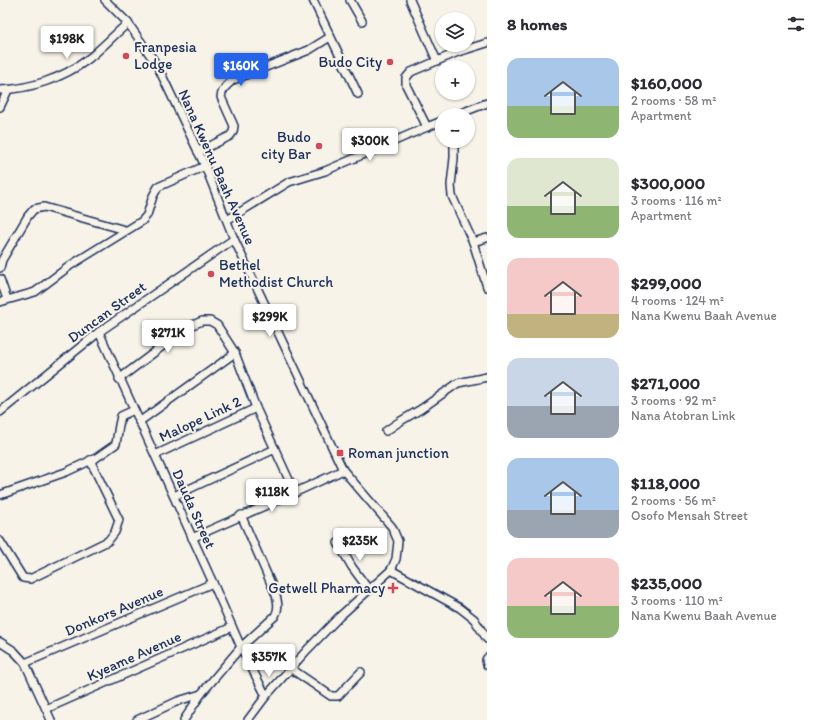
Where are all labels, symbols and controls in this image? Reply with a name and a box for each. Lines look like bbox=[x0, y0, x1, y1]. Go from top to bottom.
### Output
map controls bbox=[435, 12, 475, 148]
button: layers bbox=[435, 12, 475, 52]
icon: filters bbox=[785, 13, 807, 35]
text: 8 homes bbox=[507, 14, 567, 34]
pin: $198K bbox=[39, 26, 95, 60]
text: $198K bbox=[50, 31, 84, 46]
place label: Franpesia Lodge bbox=[134, 38, 197, 73]
marker: Franpesia Lodge bbox=[121, 51, 131, 61]
pin: $160K bbox=[213, 53, 269, 87]
place label: Budo City bbox=[319, 53, 382, 71]
marker: Budo City bbox=[385, 57, 395, 67]
text: $160K bbox=[223, 58, 259, 73]
button: + bbox=[435, 60, 475, 100]
text: $160,000 bbox=[631, 73, 702, 93]
icon: home bbox=[539, 74, 587, 122]
street label: Nana Kwenu Baah Avenue bbox=[175, 86, 259, 248]
text: 2 rooms · 58 m² bbox=[631, 93, 716, 108]
button: − bbox=[435, 108, 475, 148]
text: Apartment bbox=[631, 108, 692, 123]
place label: Budo city Bar bbox=[261, 128, 311, 163]
pin: $300K bbox=[342, 128, 398, 162]
text: $300K bbox=[351, 133, 389, 148]
marker: Budo city Bar bbox=[314, 141, 324, 151]
text: $300,000 bbox=[631, 173, 705, 193]
icon: home bbox=[539, 174, 587, 222]
text: 3 rooms · 116 m² bbox=[631, 193, 722, 208]
text: Apartment bbox=[631, 208, 692, 223]
place label: Bethel Methodist Church bbox=[219, 256, 333, 291]
marker: Bethel Methodist Church bbox=[206, 269, 216, 279]
text: $299,000 bbox=[631, 273, 702, 293]
icon: home bbox=[539, 274, 587, 322]
street label: Duncan Street bbox=[64, 277, 150, 346]
text: 4 rooms · 124 m² bbox=[631, 293, 724, 308]
pin: $299K bbox=[242, 304, 298, 338]
text: Nana Kwenu Baah Avenue bbox=[631, 308, 777, 323]
text: $299K bbox=[252, 309, 288, 324]
pin: $271K bbox=[140, 320, 196, 354]
text: $271K bbox=[151, 325, 185, 340]
text: $271,000 bbox=[631, 373, 700, 393]
icon: home bbox=[539, 374, 587, 422]
street label: Malope Link 2 bbox=[156, 392, 244, 446]
text: 3 rooms · 92 m² bbox=[631, 393, 716, 408]
text: Nana Atobran Link bbox=[631, 408, 736, 423]
place label: Roman junction bbox=[348, 444, 449, 462]
marker: Roman junction bbox=[335, 448, 345, 458]
street label: Dauda Street bbox=[168, 466, 220, 552]
text: $118,000 bbox=[631, 473, 700, 493]
icon: home bbox=[539, 474, 587, 522]
pin: $118K bbox=[244, 479, 300, 513]
text: $118K bbox=[255, 484, 289, 499]
text: 2 rooms · 56 m² bbox=[631, 493, 716, 508]
text: Osofo Mensah Street bbox=[631, 508, 748, 523]
pin: $235K bbox=[332, 528, 388, 562]
text: $235K bbox=[342, 533, 378, 548]
text: $235,000 bbox=[631, 573, 702, 593]
icon: home bbox=[539, 574, 587, 622]
place label: Getwell Pharmacy bbox=[268, 579, 385, 597]
street label: Donkors Avenue bbox=[62, 582, 166, 640]
marker: Getwell Pharmacy bbox=[388, 583, 398, 593]
text: 3 rooms · 110 m² bbox=[631, 593, 723, 608]
text: Nana Kwenu Baah Avenue bbox=[631, 608, 777, 623]
street label: Kyeame Avenue bbox=[84, 627, 184, 685]
pin: $357K bbox=[241, 644, 297, 678]
text: $357K bbox=[251, 649, 287, 664]

